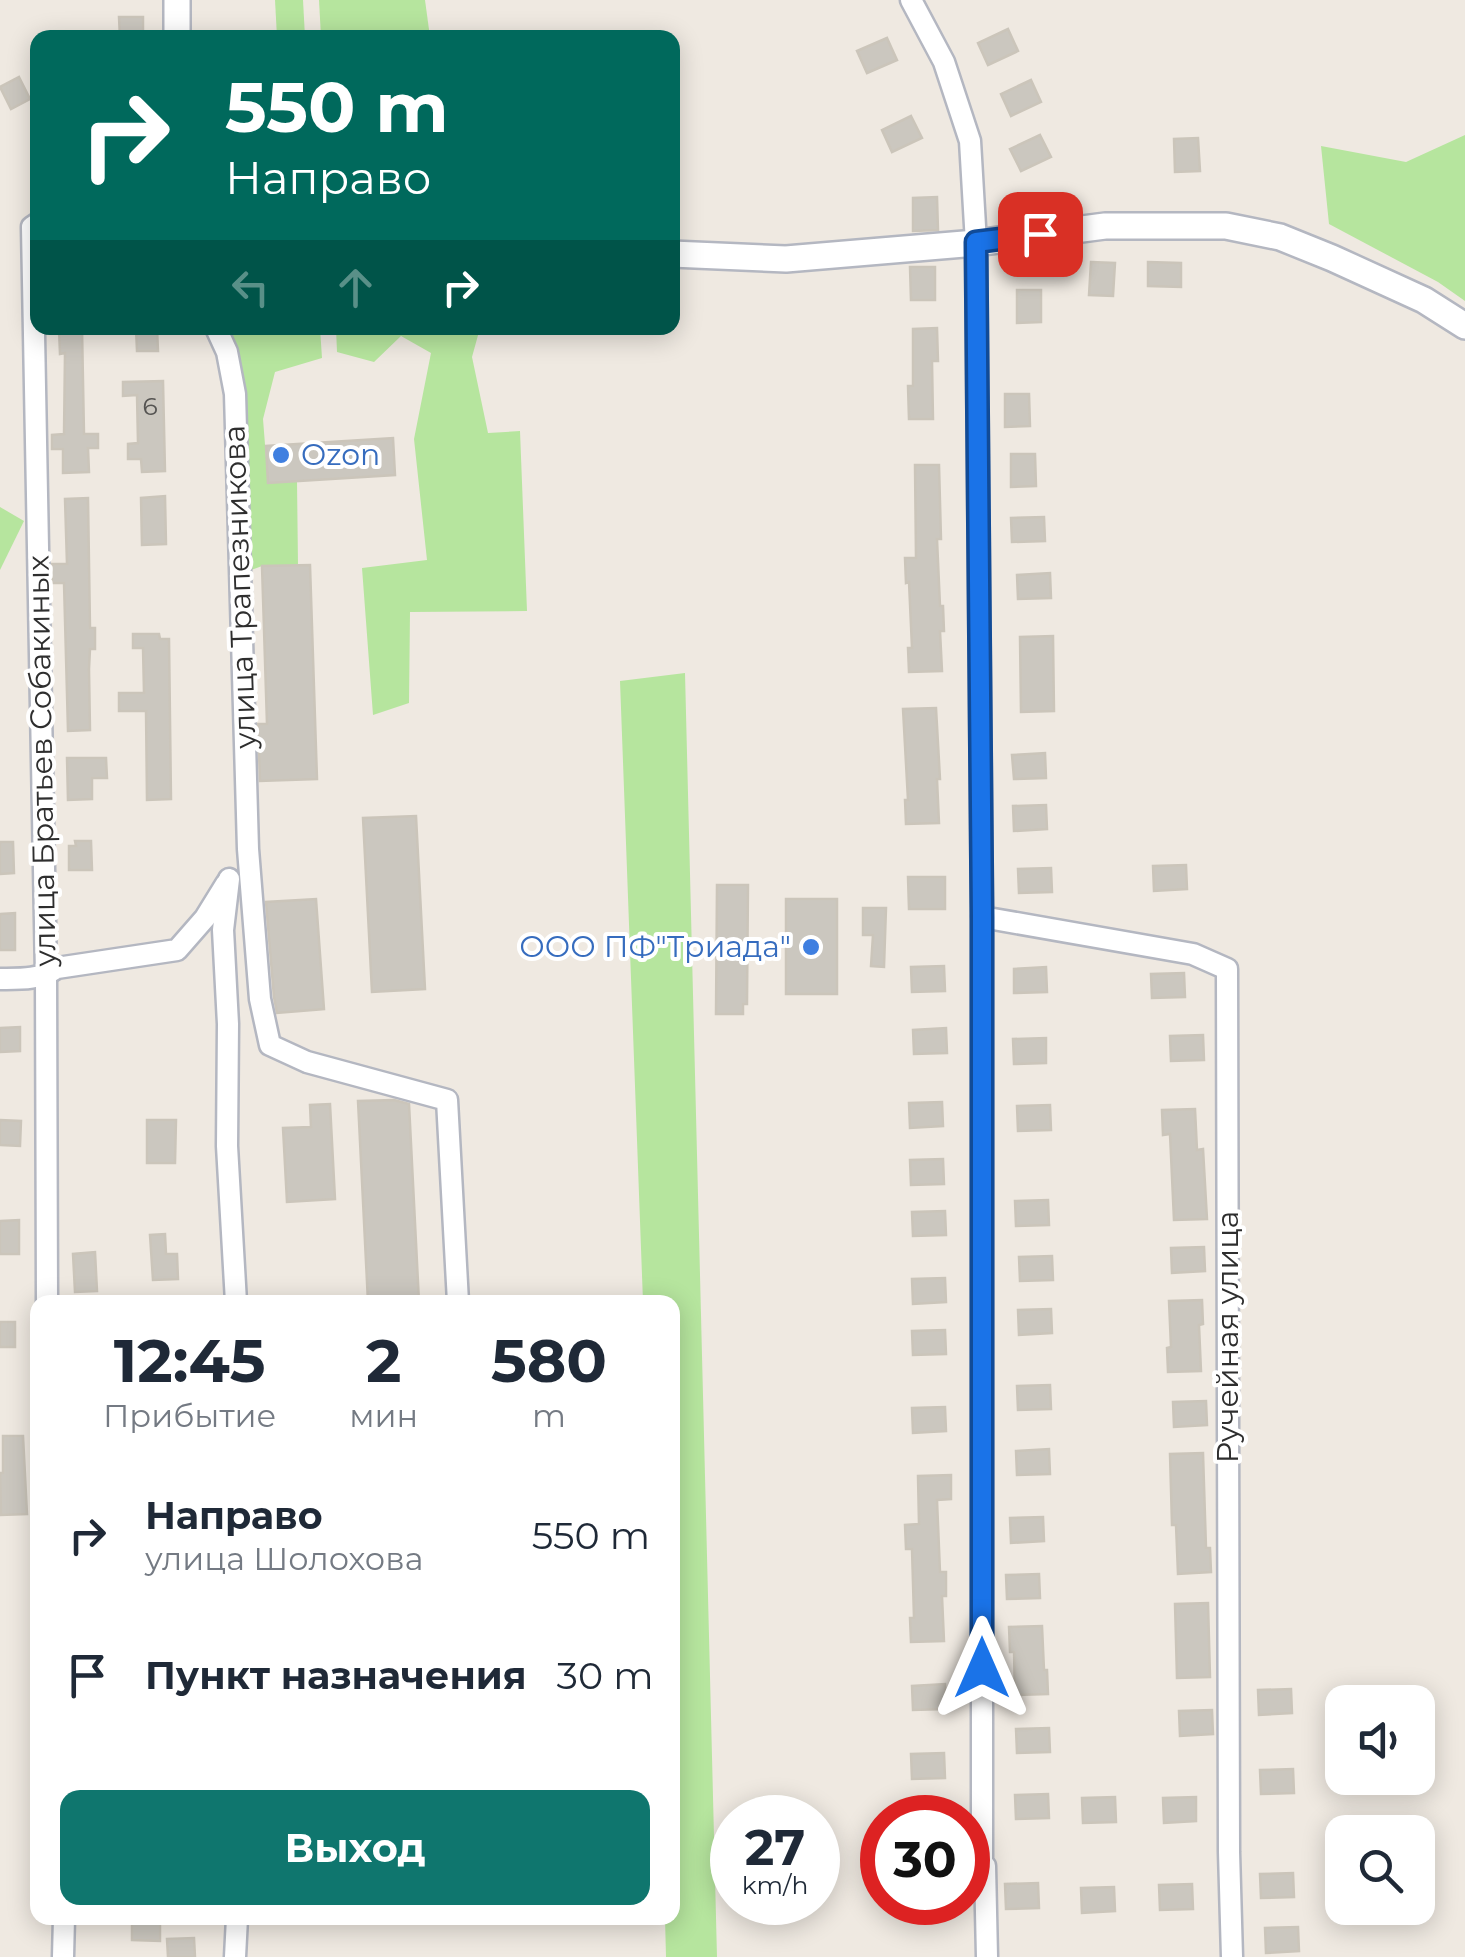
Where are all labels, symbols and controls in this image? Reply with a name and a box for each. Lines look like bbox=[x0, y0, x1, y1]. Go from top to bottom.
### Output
text: 550 m bbox=[225, 64, 449, 150]
icon: right bbox=[60, 70, 190, 200]
text: Направо bbox=[225, 150, 431, 205]
pin bbox=[998, 192, 1083, 277]
icon: arrive bbox=[1013, 207, 1068, 262]
icon: left bbox=[223, 260, 278, 315]
icon: ahead bbox=[328, 260, 383, 315]
icon: right bbox=[433, 260, 488, 315]
house number: 6 bbox=[142, 391, 158, 421]
street label: улица Трапезникова bbox=[215, 424, 264, 751]
place label: Ozon bbox=[301, 436, 380, 473]
marker: Ozon bbox=[270, 444, 292, 466]
street label: улица Братьев Собакиных bbox=[19, 555, 64, 968]
place label: ООО ПФ"Триада" bbox=[519, 928, 791, 965]
marker: ООО ПФ"Триада" bbox=[800, 936, 822, 958]
street label: Ручейная улица bbox=[1209, 1211, 1246, 1463]
text: 12:45 bbox=[114, 1324, 265, 1397]
text: 2 bbox=[366, 1324, 401, 1397]
text: 580 bbox=[491, 1324, 607, 1397]
text: Прибытие bbox=[103, 1396, 276, 1435]
text: мин bbox=[349, 1396, 418, 1435]
text: m bbox=[532, 1396, 566, 1435]
text: Направо bbox=[145, 1492, 323, 1539]
icon: right bbox=[60, 1508, 115, 1563]
text: 550 m bbox=[532, 1512, 650, 1559]
text: улица Шолохова bbox=[145, 1539, 423, 1578]
position arrow bbox=[930, 1616, 1034, 1720]
icon: arrive bbox=[60, 1648, 115, 1703]
text: Пункт назначения bbox=[145, 1652, 527, 1699]
text: 30 m bbox=[557, 1652, 653, 1699]
map controls bbox=[1325, 1685, 1435, 1925]
button: sound bbox=[1325, 1685, 1435, 1795]
button: Выход bbox=[60, 1790, 650, 1905]
speed limit sign: 30 bbox=[860, 1795, 990, 1925]
button: search bbox=[1325, 1815, 1435, 1925]
text: 27 bbox=[745, 1817, 805, 1878]
text: km/h bbox=[742, 1870, 808, 1900]

